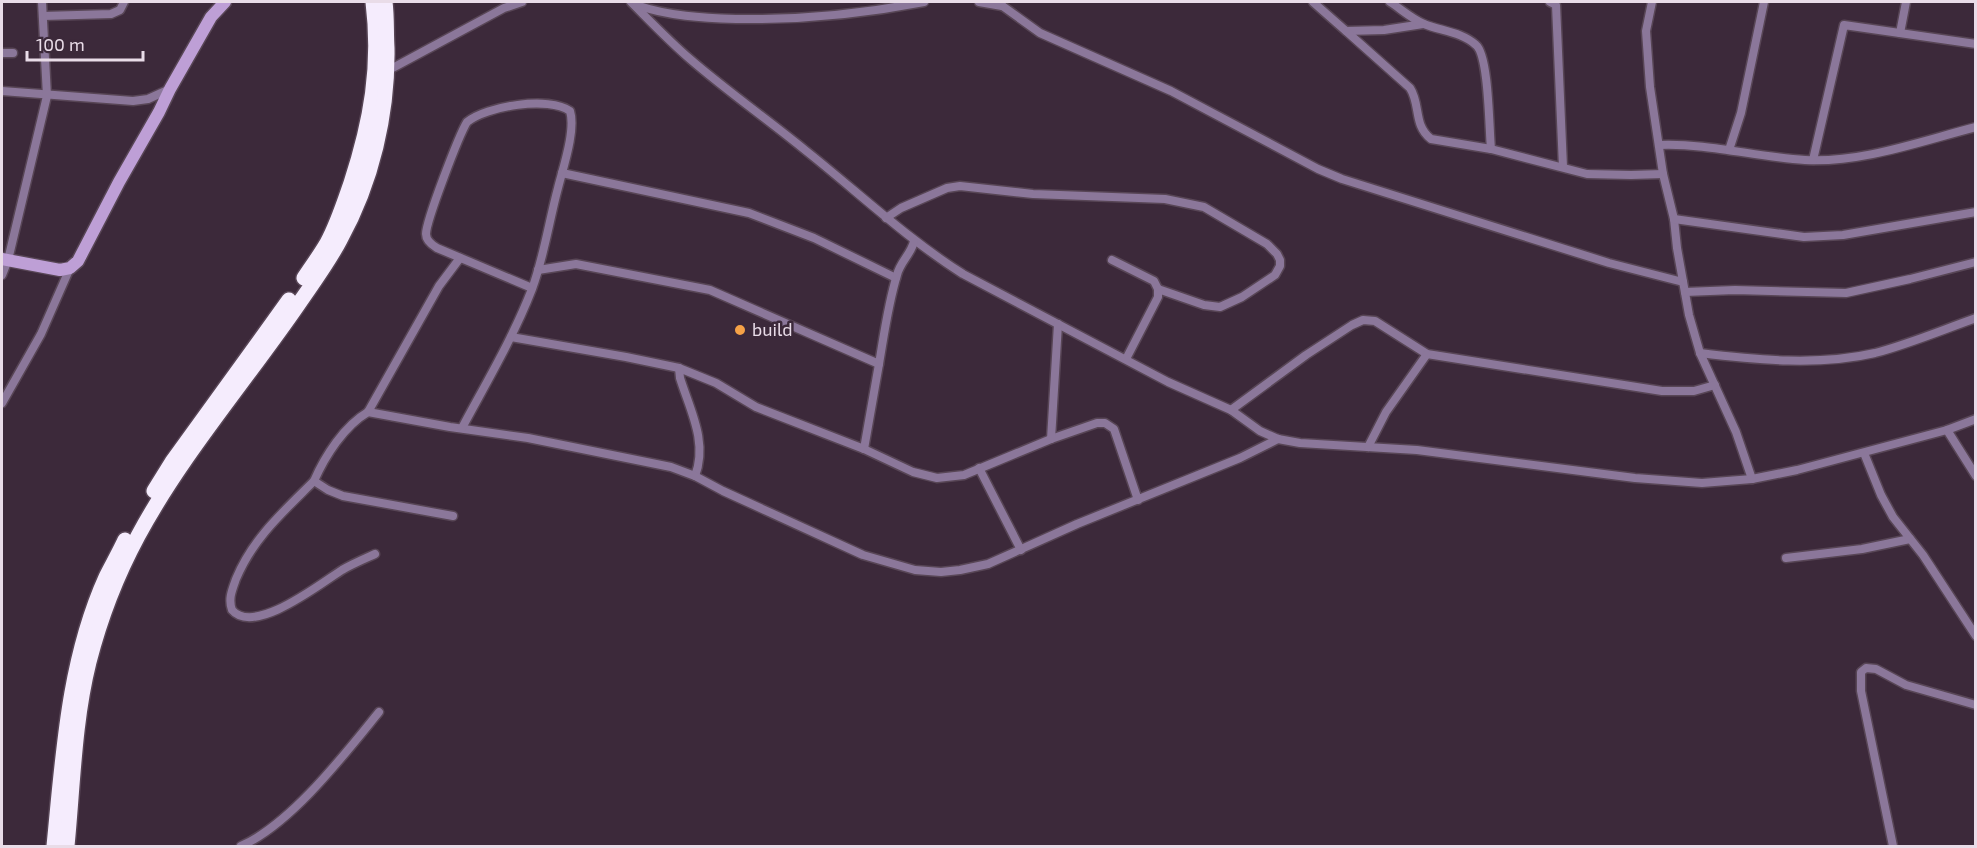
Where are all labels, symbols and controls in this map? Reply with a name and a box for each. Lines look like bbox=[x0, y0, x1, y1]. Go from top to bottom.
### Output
scale bar bbox=[27, 24, 142, 62]
text: 100 m bbox=[36, 33, 85, 55]
place label: build bbox=[752, 318, 793, 340]
marker: build bbox=[733, 323, 747, 337]

